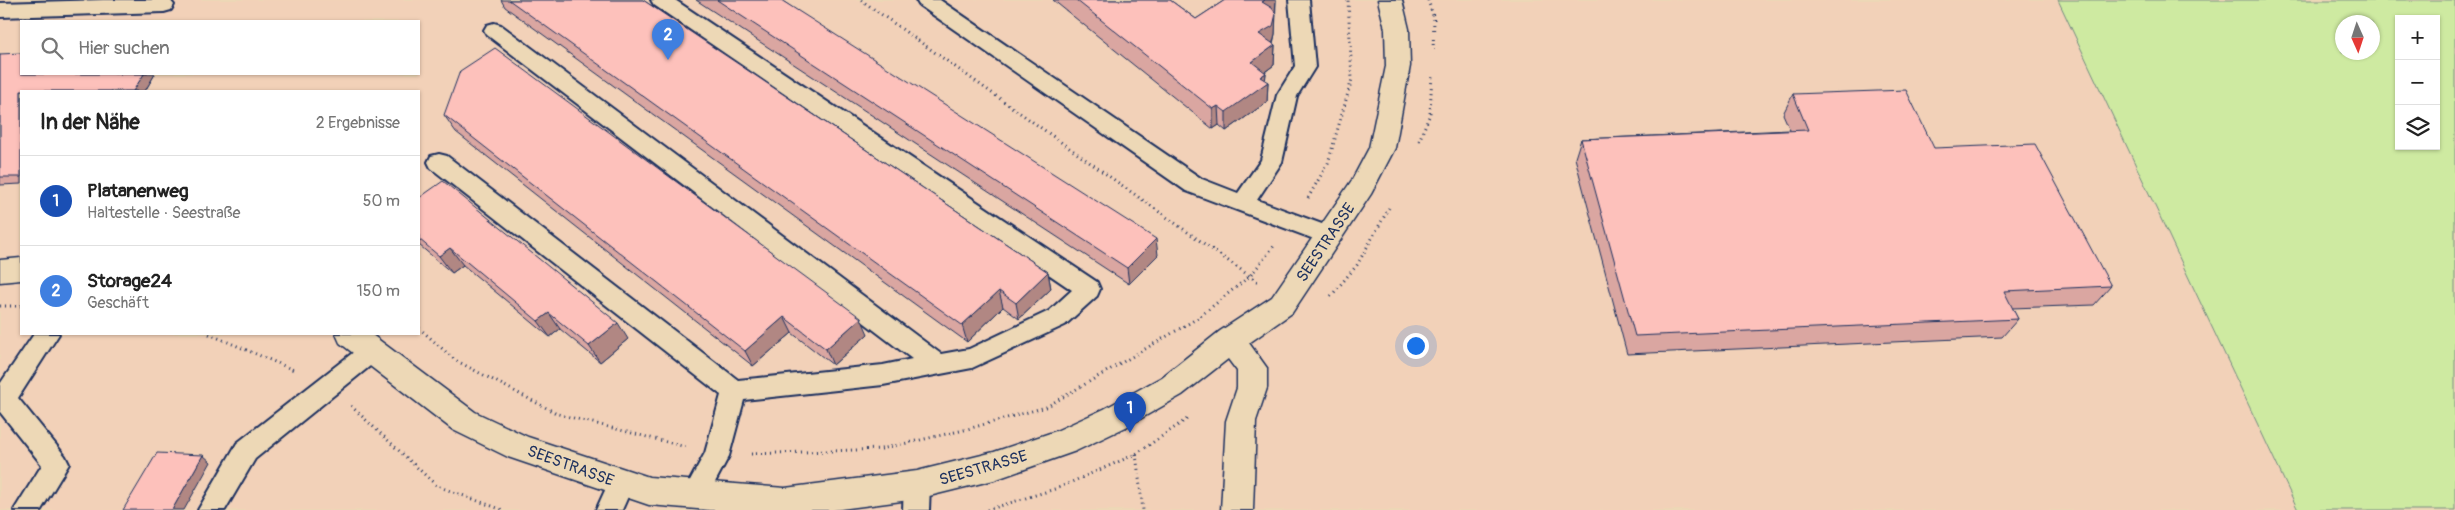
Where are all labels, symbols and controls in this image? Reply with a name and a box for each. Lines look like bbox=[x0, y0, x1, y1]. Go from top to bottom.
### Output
north arrow bbox=[2335, 15, 2380, 60]
map controls bbox=[2395, 15, 2440, 150]
button: + bbox=[2395, 15, 2440, 60]
pin: 2 bbox=[652, 19, 684, 60]
search box bbox=[20, 20, 420, 75]
icon: search bbox=[38, 34, 66, 62]
text: Hier suchen bbox=[78, 36, 170, 60]
button: − bbox=[2395, 60, 2440, 105]
button: layers bbox=[2395, 105, 2440, 150]
text: In der Nähe bbox=[40, 109, 140, 136]
text: 2 Ergebnisse bbox=[316, 113, 400, 133]
text: Platanenweg bbox=[87, 179, 188, 203]
text: 1 bbox=[53, 191, 59, 211]
text: 50 m bbox=[363, 191, 400, 211]
street label: SEESTRASSE bbox=[1292, 199, 1360, 286]
text: Haltestelle · Seestraße bbox=[87, 203, 240, 223]
text: Storage24 bbox=[87, 269, 172, 293]
text: 2 bbox=[52, 281, 60, 301]
text: 150 m bbox=[356, 281, 400, 301]
text: Geschäft bbox=[87, 293, 149, 313]
your location bbox=[1403, 333, 1429, 359]
pin: 1 bbox=[1114, 392, 1146, 433]
street label: SEESTRASSE bbox=[525, 441, 617, 491]
street label: SEESTRASSE bbox=[937, 446, 1030, 490]

